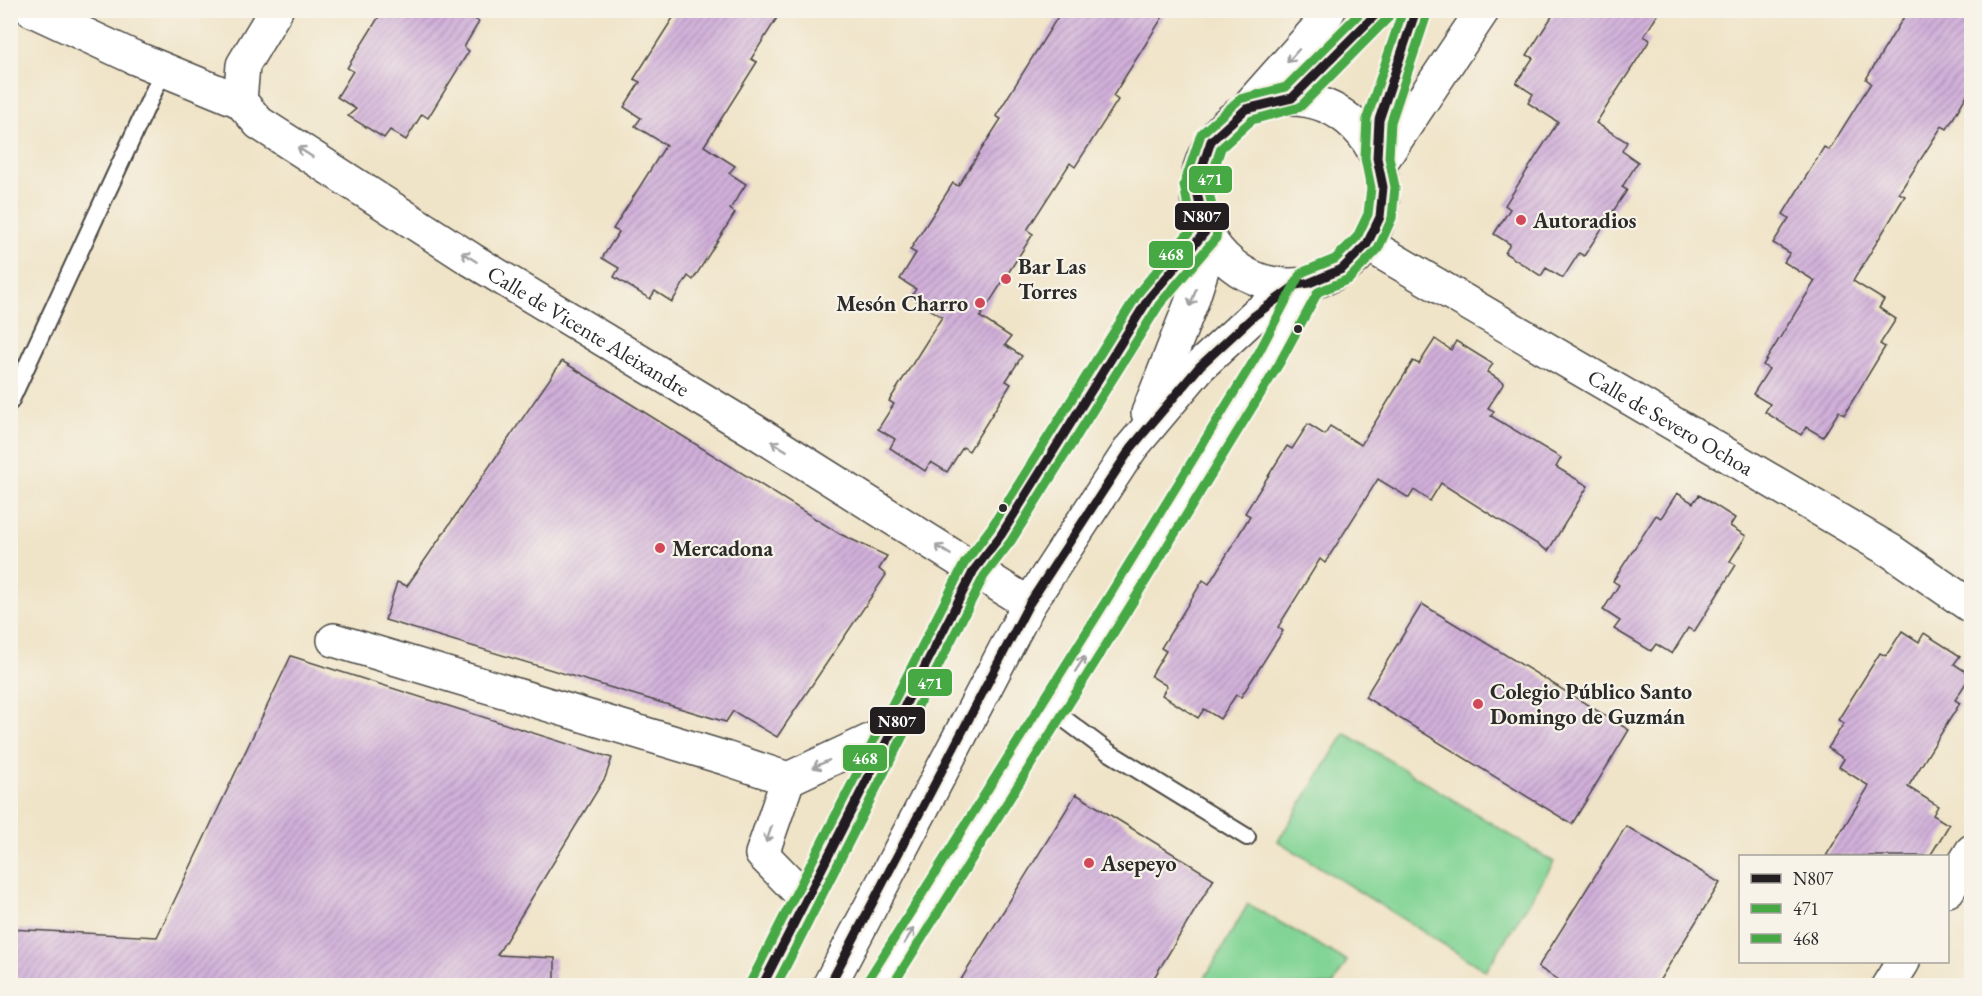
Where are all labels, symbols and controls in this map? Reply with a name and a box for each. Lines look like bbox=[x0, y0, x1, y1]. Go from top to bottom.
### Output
one-way arrow bbox=[1286, 49, 1300, 64]
one-way arrow bbox=[297, 146, 313, 158]
line badge: 471 bbox=[1188, 165, 1233, 194]
text: 471 bbox=[1197, 169, 1223, 190]
line badge: N807 bbox=[1174, 202, 1230, 231]
text: N807 bbox=[1183, 206, 1222, 227]
place label: Autoradios bbox=[1532, 206, 1636, 235]
marker: Autoradios bbox=[1514, 213, 1528, 227]
line badge: 468 bbox=[1148, 240, 1194, 269]
text: 468 bbox=[1158, 244, 1184, 265]
one-way arrow bbox=[461, 251, 478, 263]
place label: Bar Las Torres bbox=[1018, 252, 1086, 306]
street label: Calle de Vicente Aleixandre bbox=[482, 259, 695, 404]
marker: Bar Las Torres bbox=[999, 272, 1013, 286]
one-way arrow bbox=[1186, 288, 1197, 307]
place label: Mesón Charro bbox=[836, 289, 968, 318]
marker: Mesón Charro bbox=[973, 296, 987, 310]
unlabelled marker bbox=[1292, 323, 1304, 335]
street label: Calle de Severo Ochoa bbox=[1582, 362, 1759, 482]
one-way arrow bbox=[771, 440, 788, 452]
unlabelled marker bbox=[997, 502, 1009, 514]
place label: Mercadona bbox=[672, 534, 773, 563]
marker: Mercadona bbox=[653, 541, 667, 555]
one-way arrow bbox=[935, 544, 952, 557]
one-way arrow bbox=[1074, 656, 1086, 673]
line badge: 471 bbox=[907, 668, 953, 697]
text: 471 bbox=[917, 673, 943, 694]
place label: Colegio Público Santo Domingo de Guzmán bbox=[1490, 677, 1692, 731]
marker: Colegio Público Santo Domingo de Guzmán bbox=[1471, 697, 1485, 711]
line badge: N807 bbox=[869, 706, 926, 735]
text: N807 bbox=[878, 711, 917, 732]
line badge: 468 bbox=[842, 744, 888, 772]
text: 468 bbox=[852, 748, 878, 769]
one-way arrow bbox=[812, 758, 830, 770]
one-way arrow bbox=[762, 824, 773, 843]
place label: Asepeyo bbox=[1100, 849, 1177, 878]
legend bbox=[1739, 855, 1949, 963]
marker: Asepeyo bbox=[1082, 856, 1096, 870]
text: N807 bbox=[1793, 867, 1834, 890]
text: 471 bbox=[1793, 897, 1819, 920]
text: 468 bbox=[1793, 927, 1819, 950]
one-way arrow bbox=[904, 928, 916, 945]

